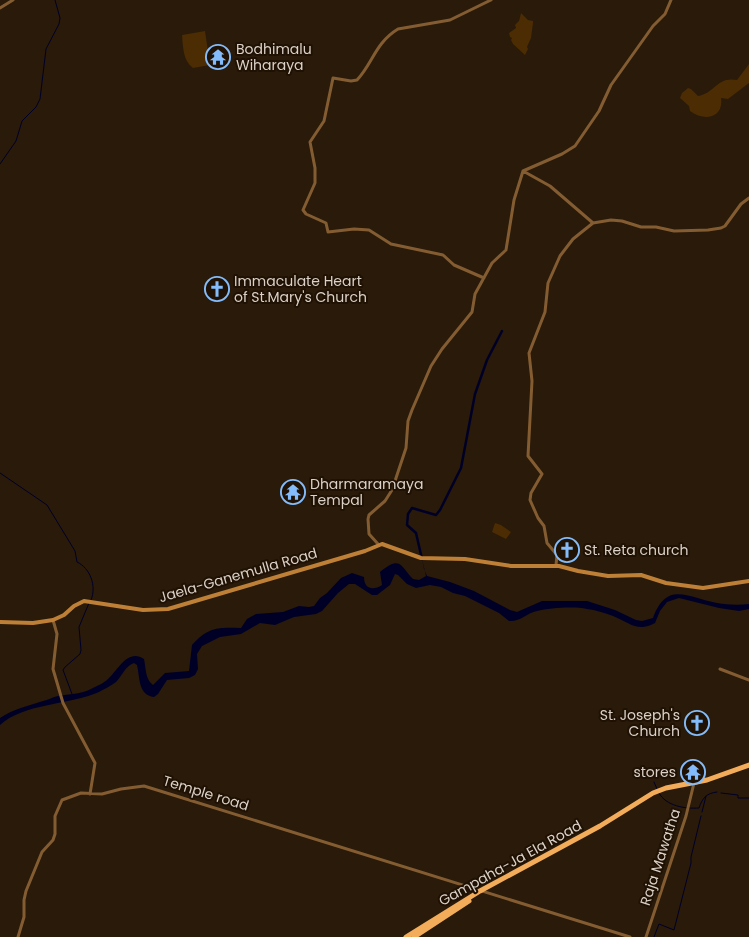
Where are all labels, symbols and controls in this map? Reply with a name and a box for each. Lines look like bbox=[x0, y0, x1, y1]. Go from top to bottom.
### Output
place label: Bodhimalu Wiharaya bbox=[236, 39, 312, 75]
temple icon: Bodhimalu Wiharaya bbox=[205, 44, 231, 70]
place label: Immaculate Heart of St.Mary's Church bbox=[234, 271, 367, 307]
church icon: Immaculate Heart of St.Mary's Church bbox=[204, 276, 230, 302]
place label: Dharmaramaya Tempal bbox=[310, 474, 423, 510]
temple icon: Dharmaramaya Tempal bbox=[280, 479, 306, 505]
church icon: St. Reta church bbox=[554, 537, 580, 563]
place label: St. Reta church bbox=[584, 540, 689, 560]
street label: Jaela-Ganemulla Road bbox=[156, 543, 320, 607]
place label: St. Joseph's Church bbox=[600, 705, 680, 741]
church icon: St. Joseph's Church bbox=[684, 710, 710, 736]
temple icon: stores bbox=[680, 759, 706, 785]
place label: stores bbox=[633, 762, 676, 782]
street label: Temple road bbox=[160, 770, 252, 816]
street label: Raja Mawatha bbox=[635, 806, 685, 908]
street label: Gampaha-Ja Ela Road bbox=[435, 815, 585, 911]

